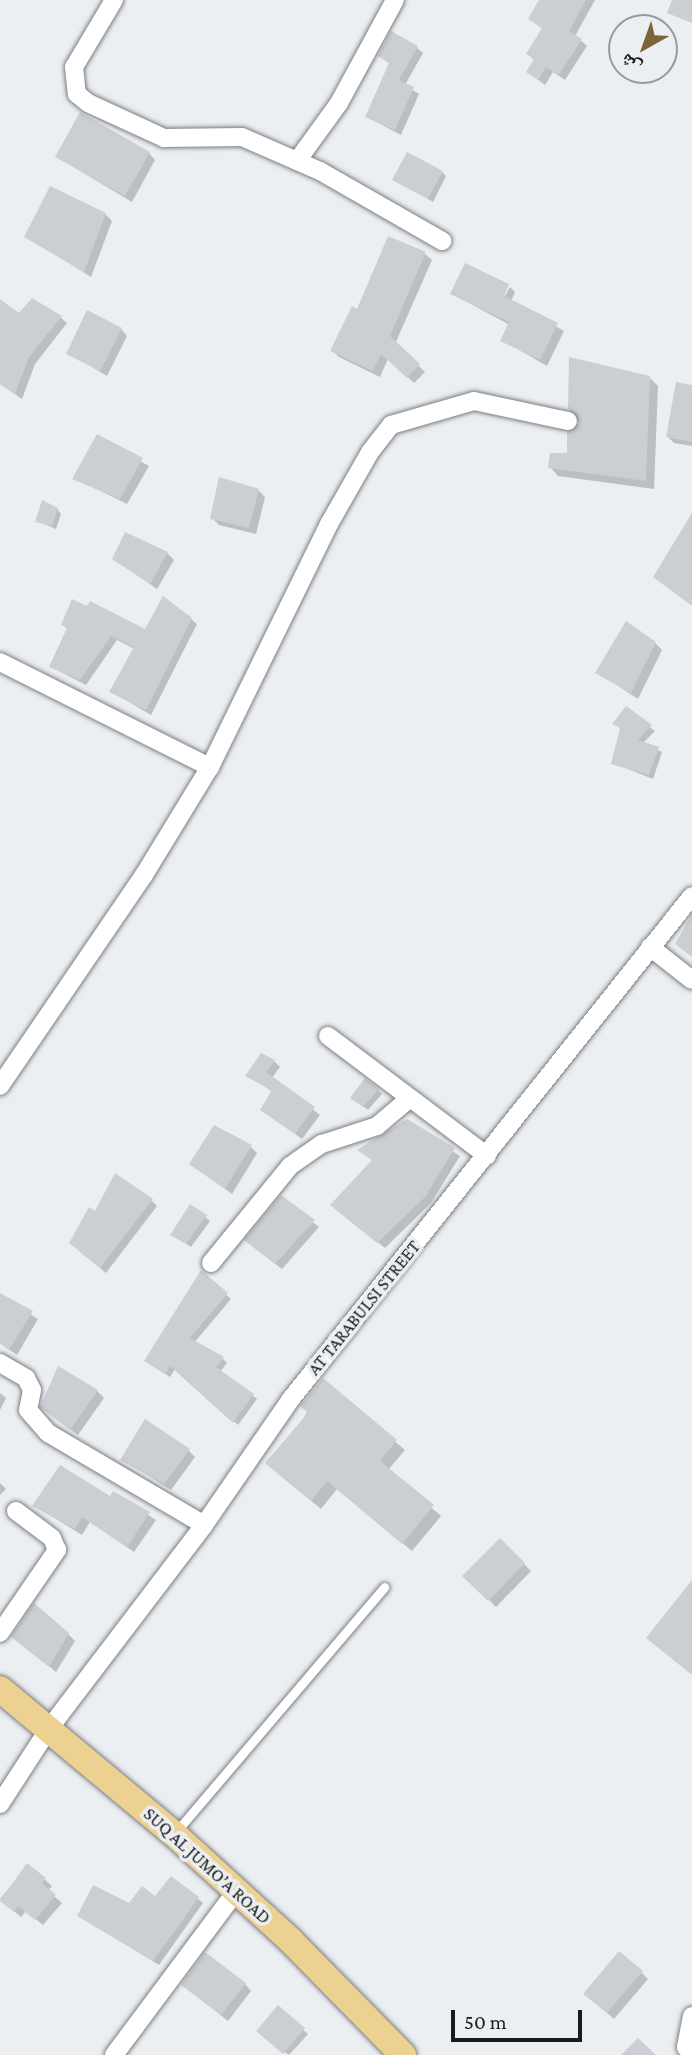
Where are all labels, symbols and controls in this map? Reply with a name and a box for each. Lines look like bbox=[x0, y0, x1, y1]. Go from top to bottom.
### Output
north arrow bbox=[608, 14, 678, 84]
text: ش bbox=[616, 49, 645, 78]
street label: AT TARABULSI STREET bbox=[303, 1236, 425, 1380]
street label: SUQ AL JUMO’A ROAD bbox=[139, 1803, 275, 1929]
scale bar bbox=[454, 1996, 585, 2040]
text: 50 m bbox=[464, 2010, 507, 2034]

